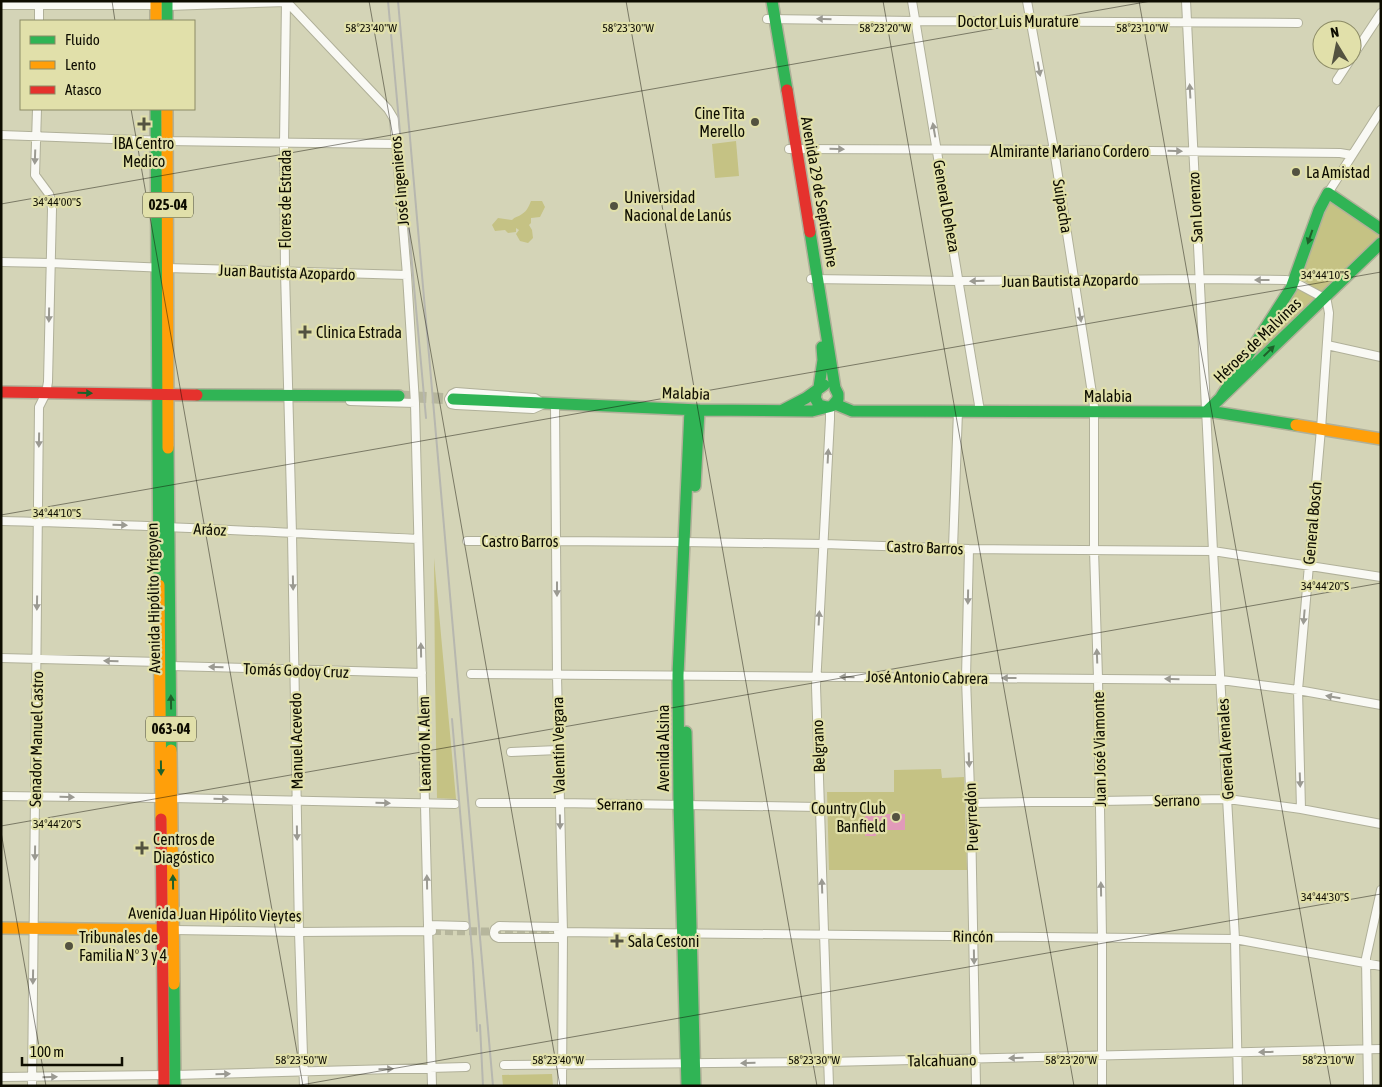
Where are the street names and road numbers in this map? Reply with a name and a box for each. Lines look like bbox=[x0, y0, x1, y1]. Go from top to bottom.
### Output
street label: Doctor Luis Murature bbox=[957, 12, 1079, 30]
street label: Avenida 29 de Septiembre bbox=[797, 115, 842, 269]
street label: José Ingenieros bbox=[386, 135, 413, 227]
street label: Almirante Mariano Cordero bbox=[991, 142, 1149, 160]
street label: Flores de Estrada bbox=[276, 150, 294, 248]
street label: General Deheza bbox=[930, 158, 964, 254]
street label: San Lorenzo bbox=[1184, 171, 1206, 243]
street label: Suipacha bbox=[1049, 178, 1076, 234]
road number: 025-04 bbox=[143, 192, 193, 218]
street label: Juan Bautista Azopardo bbox=[218, 261, 356, 284]
street label: Juan Bautista Azopardo bbox=[1001, 270, 1139, 291]
street label: Héroes de Malvinas bbox=[1210, 294, 1305, 386]
street label: Malabia bbox=[661, 383, 711, 403]
street label: Malabia bbox=[1084, 387, 1132, 405]
street label: General Bosch bbox=[1299, 481, 1325, 565]
street label: Aráoz bbox=[193, 519, 227, 539]
street label: Avenida Hipólito Yrigoyen bbox=[143, 523, 164, 673]
street label: Castro Barros bbox=[482, 532, 559, 550]
street label: Castro Barros bbox=[886, 537, 964, 557]
street label: Tomás Godoy Cruz bbox=[243, 659, 349, 682]
street label: José Antonio Cabrera bbox=[866, 667, 988, 687]
street label: Senador Manuel Castro bbox=[26, 671, 46, 807]
street label: Juan José Viamonte bbox=[1089, 691, 1109, 807]
street label: Manuel Acevedo bbox=[286, 692, 306, 790]
street label: Leandro N. Alem bbox=[414, 696, 434, 792]
street label: Valentín Vergara bbox=[548, 696, 569, 794]
street label: General Arenales bbox=[1213, 698, 1237, 800]
street label: Avenida Alsina bbox=[654, 705, 672, 791]
road number: 063-04 bbox=[146, 716, 196, 742]
street label: Belgrano bbox=[808, 719, 829, 773]
street label: Pueyrredón bbox=[961, 782, 982, 852]
street label: Serrano bbox=[1154, 791, 1200, 809]
street label: Serrano bbox=[597, 795, 643, 813]
street label: Avenida Juan Hipólito Vieytes bbox=[128, 903, 302, 926]
street label: Rincón bbox=[953, 927, 993, 945]
street label: Talcahuano bbox=[907, 1050, 977, 1070]

